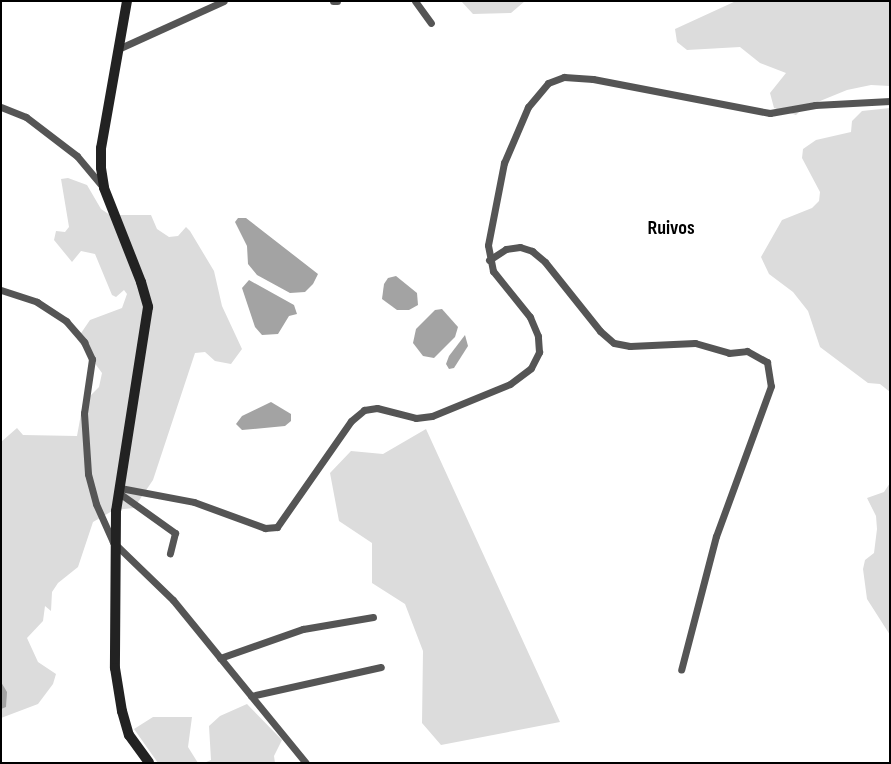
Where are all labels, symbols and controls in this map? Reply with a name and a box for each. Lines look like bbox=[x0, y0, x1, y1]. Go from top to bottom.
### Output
district label: Ruivos bbox=[647, 216, 695, 240]

